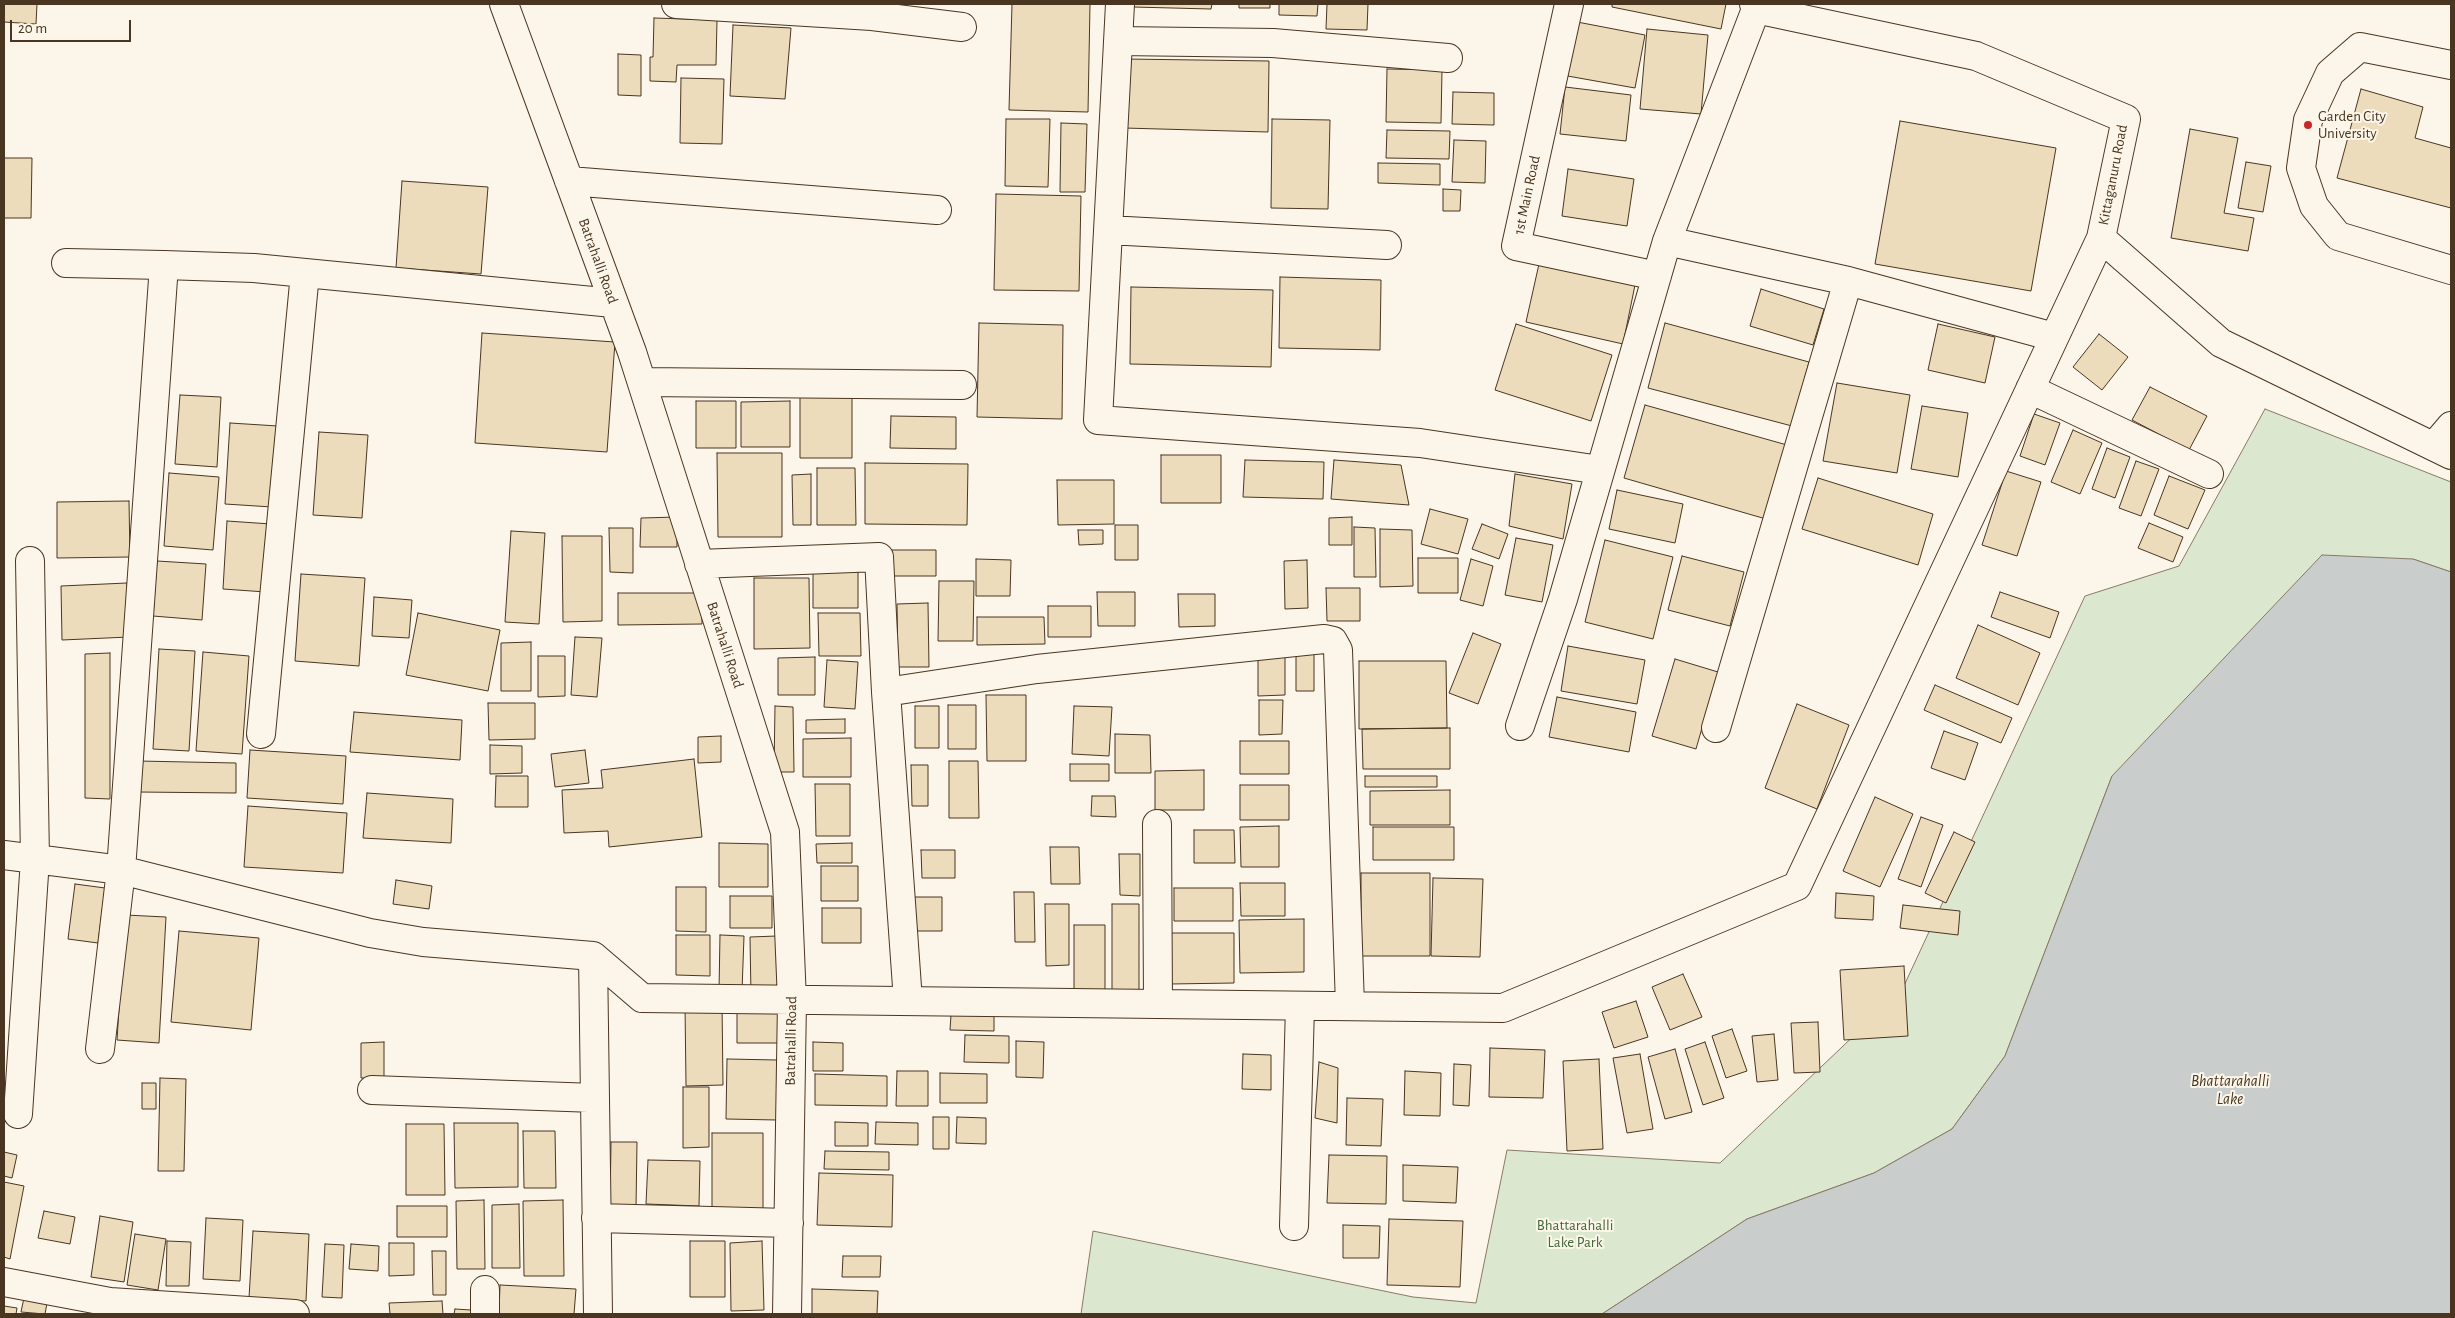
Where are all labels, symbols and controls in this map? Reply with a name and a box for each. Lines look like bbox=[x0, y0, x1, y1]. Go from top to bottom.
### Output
scale bar bbox=[12, 10, 134, 42]
text: 20 m bbox=[18, 21, 47, 36]
place label: Garden City University bbox=[2318, 107, 2386, 142]
marker: Garden City University bbox=[2302, 119, 2314, 131]
street label: Kittaganuru Road bbox=[2094, 123, 2132, 227]
street label: 1st Main Road bbox=[1510, 154, 1544, 236]
street label: Batrahalli Road bbox=[574, 216, 622, 306]
street label: Batrahalli Road bbox=[703, 600, 747, 690]
street label: Batrahalli Road bbox=[781, 996, 801, 1086]
water label: Bhattarahalli Lake bbox=[2191, 1071, 2269, 1109]
park label: Bhattarahalli Lake Park bbox=[1537, 1216, 1613, 1251]

